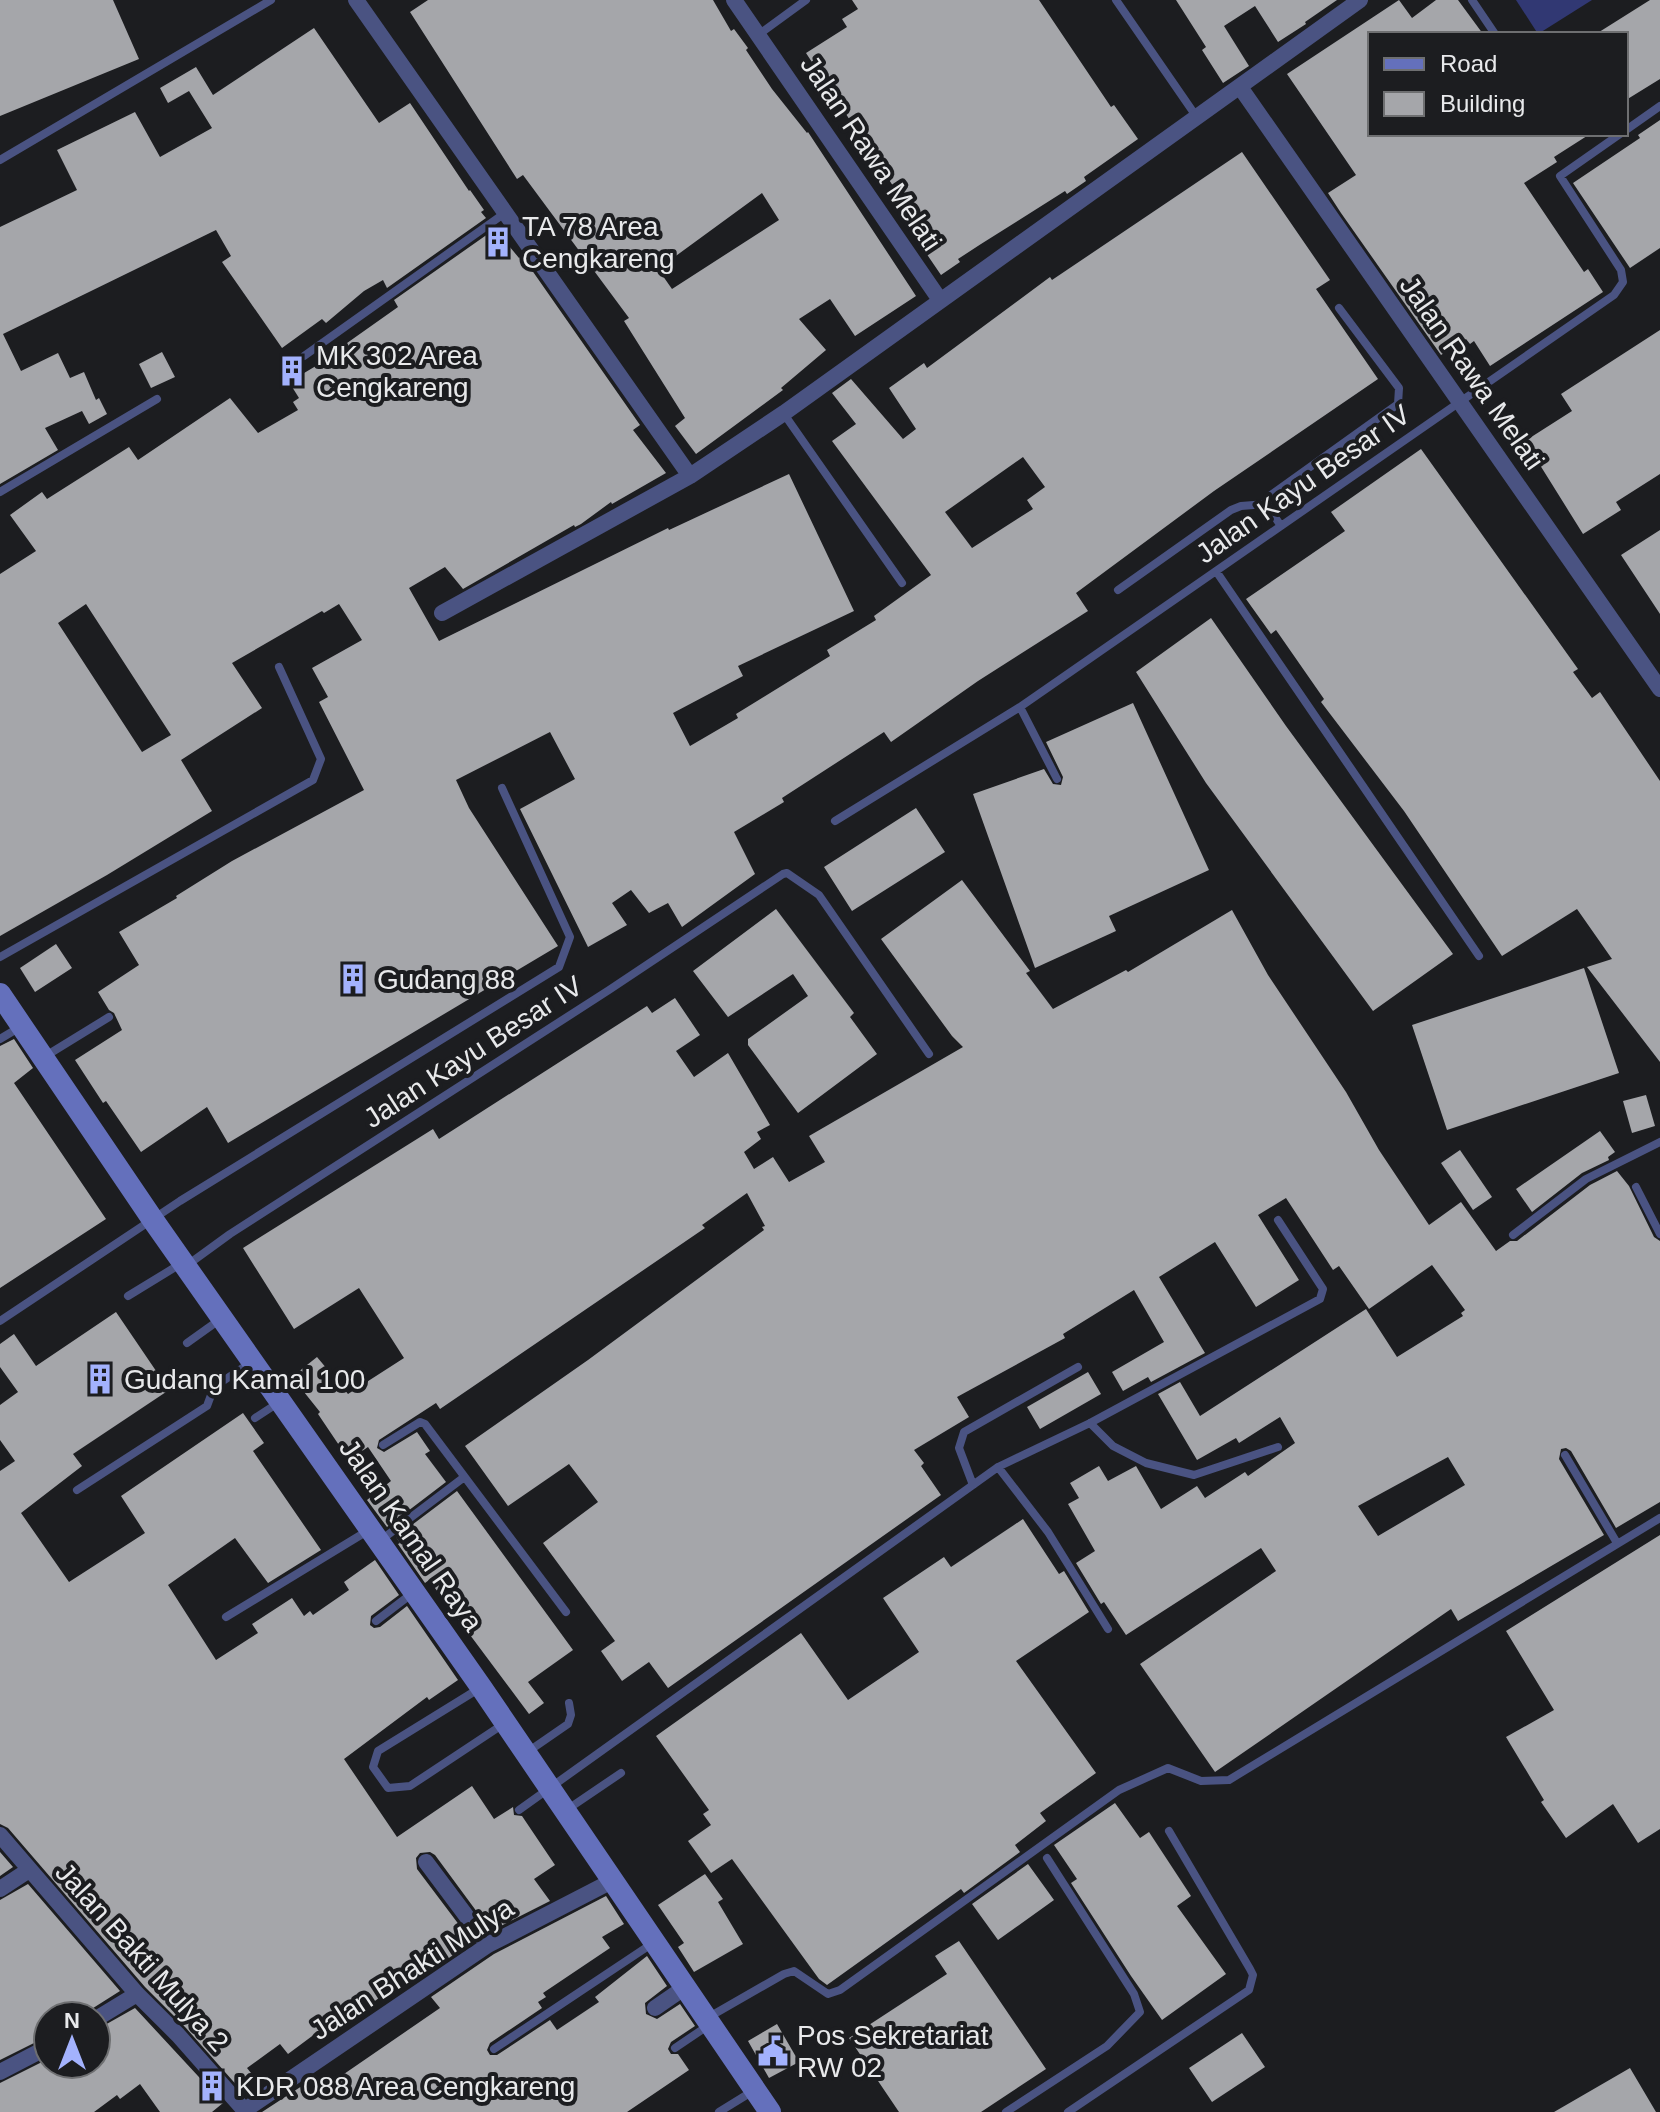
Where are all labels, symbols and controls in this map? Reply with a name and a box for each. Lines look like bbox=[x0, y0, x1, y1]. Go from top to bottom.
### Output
legend bbox=[1368, 32, 1628, 136]
street label: Jalan Rawa Melati bbox=[794, 49, 948, 257]
text: Road bbox=[1440, 50, 1497, 77]
text: Building bbox=[1440, 90, 1525, 117]
place label: TA 78 Area Cengkareng bbox=[522, 211, 675, 274]
building icon: TA 78 Area Cengkareng bbox=[481, 225, 515, 259]
street label: Jalan Rawa Melati bbox=[1394, 270, 1550, 476]
place label: MK 302 Area Cengkareng bbox=[316, 340, 478, 403]
building icon: MK 302 Area Cengkareng bbox=[275, 354, 309, 388]
street label: Jalan Kayu Besar IV bbox=[1190, 398, 1416, 569]
building icon: Gudang 88 bbox=[336, 962, 370, 996]
place label: Gudang 88 bbox=[377, 964, 516, 995]
street label: Jalan Kayu Besar IV bbox=[358, 970, 588, 1134]
building icon: Gudang Kamal 100 bbox=[83, 1362, 117, 1396]
place label: Gudang Kamal 100 bbox=[124, 1364, 365, 1395]
street label: Jalan Kamal Raya bbox=[333, 1433, 489, 1637]
street label: Jalan Bakti Mulya 2 bbox=[49, 1856, 235, 2058]
street label: Jalan Bhakti Mulya bbox=[305, 1892, 519, 2046]
north arrow bbox=[32, 2000, 112, 2080]
text: N bbox=[64, 2008, 80, 2033]
place label: Pos Sekretariat RW 02 bbox=[797, 2020, 989, 2083]
public building icon: Pos Sekretariat RW 02 bbox=[756, 2034, 790, 2068]
building icon: KDR 088 Area Cengkareng bbox=[195, 2069, 229, 2103]
place label: KDR 088 Area Cengkareng bbox=[236, 2071, 575, 2102]

